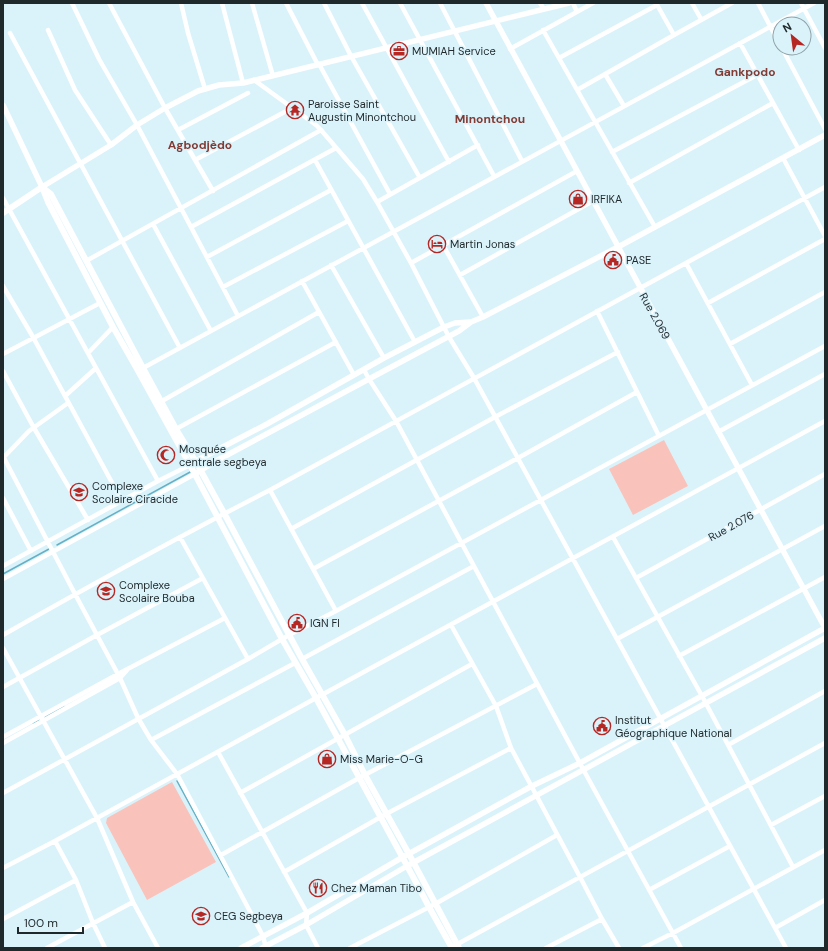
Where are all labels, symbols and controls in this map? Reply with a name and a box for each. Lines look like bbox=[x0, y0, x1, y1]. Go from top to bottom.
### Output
north arrow bbox=[772, 16, 812, 56]
text: N bbox=[780, 19, 794, 35]
office icon: MUMIAH Service bbox=[389, 41, 409, 61]
place label: MUMIAH Service bbox=[412, 44, 496, 58]
district label: Gankpodo bbox=[714, 64, 776, 80]
place label: Paroisse Saint Augustin Minontchou bbox=[308, 97, 416, 124]
temple icon: Paroisse Saint Augustin Minontchou bbox=[285, 100, 305, 120]
district label: Minontchou bbox=[455, 111, 525, 127]
district label: Agbodjèdo bbox=[168, 137, 232, 153]
shop icon: IRFIKA bbox=[568, 189, 588, 209]
place label: IRFIKA bbox=[591, 192, 622, 206]
hotel icon: Martin Jonas bbox=[427, 234, 447, 254]
place label: Martin Jonas bbox=[450, 237, 515, 251]
public building icon: PASE bbox=[603, 250, 623, 270]
place label: PASE bbox=[626, 253, 651, 267]
street label: Rue 2.069 bbox=[636, 290, 674, 342]
place label: Mosquée centrale segbeya bbox=[179, 442, 266, 469]
mosque icon: Mosquée centrale segbeya bbox=[156, 445, 176, 465]
place label: Complexe Scolaire Ciracide bbox=[92, 479, 178, 506]
school or university icon: Complexe Scolaire Ciracide bbox=[69, 482, 89, 502]
street label: Rue 2.076 bbox=[706, 508, 756, 544]
place label: Complexe Scolaire Bouba bbox=[119, 578, 195, 605]
school or university icon: Complexe Scolaire Bouba bbox=[96, 581, 116, 601]
public building icon: IGN FI bbox=[287, 613, 307, 633]
place label: IGN FI bbox=[310, 616, 340, 630]
place label: Institut Géographique National bbox=[615, 713, 732, 740]
public building icon: Institut Géographique National bbox=[592, 716, 612, 736]
shop icon: Miss Marie-O-G bbox=[317, 749, 337, 769]
place label: Miss Marie-O-G bbox=[340, 752, 423, 766]
restaurant icon: Chez Maman Tibo bbox=[308, 878, 328, 898]
place label: Chez Maman Tibo bbox=[331, 881, 422, 895]
school or university icon: CEG Segbeya bbox=[191, 906, 211, 926]
scale bar bbox=[18, 909, 83, 935]
place label: CEG Segbeya bbox=[214, 909, 283, 923]
text: 100 m bbox=[24, 915, 58, 931]

